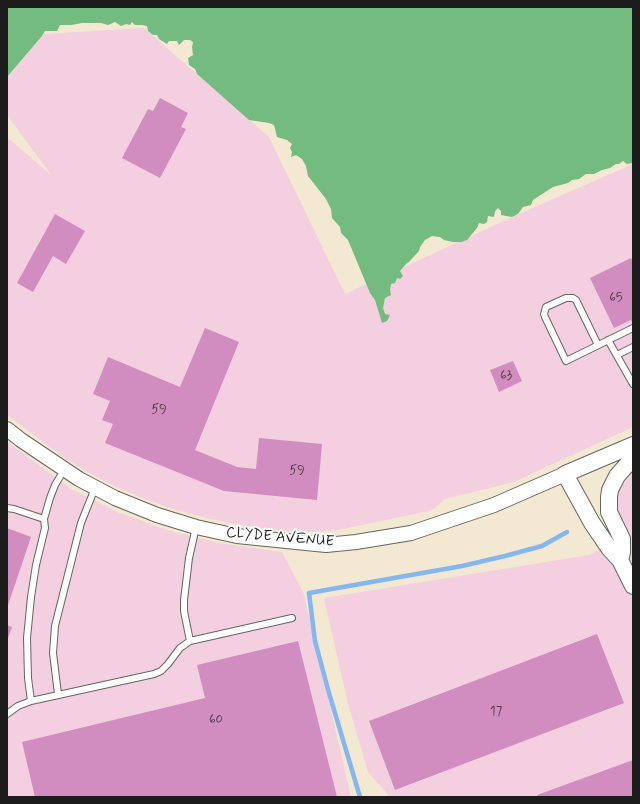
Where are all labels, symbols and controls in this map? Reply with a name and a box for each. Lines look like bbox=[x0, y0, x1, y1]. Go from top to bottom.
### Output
house number: 65 bbox=[609, 290, 623, 306]
house number: 63 bbox=[500, 368, 512, 384]
house number: 59 bbox=[151, 402, 167, 418]
house number: 59 bbox=[289, 463, 305, 479]
street label: CLYDE AVENUE bbox=[225, 524, 335, 552]
house number: 17 bbox=[490, 704, 502, 720]
house number: 60 bbox=[209, 712, 223, 728]

